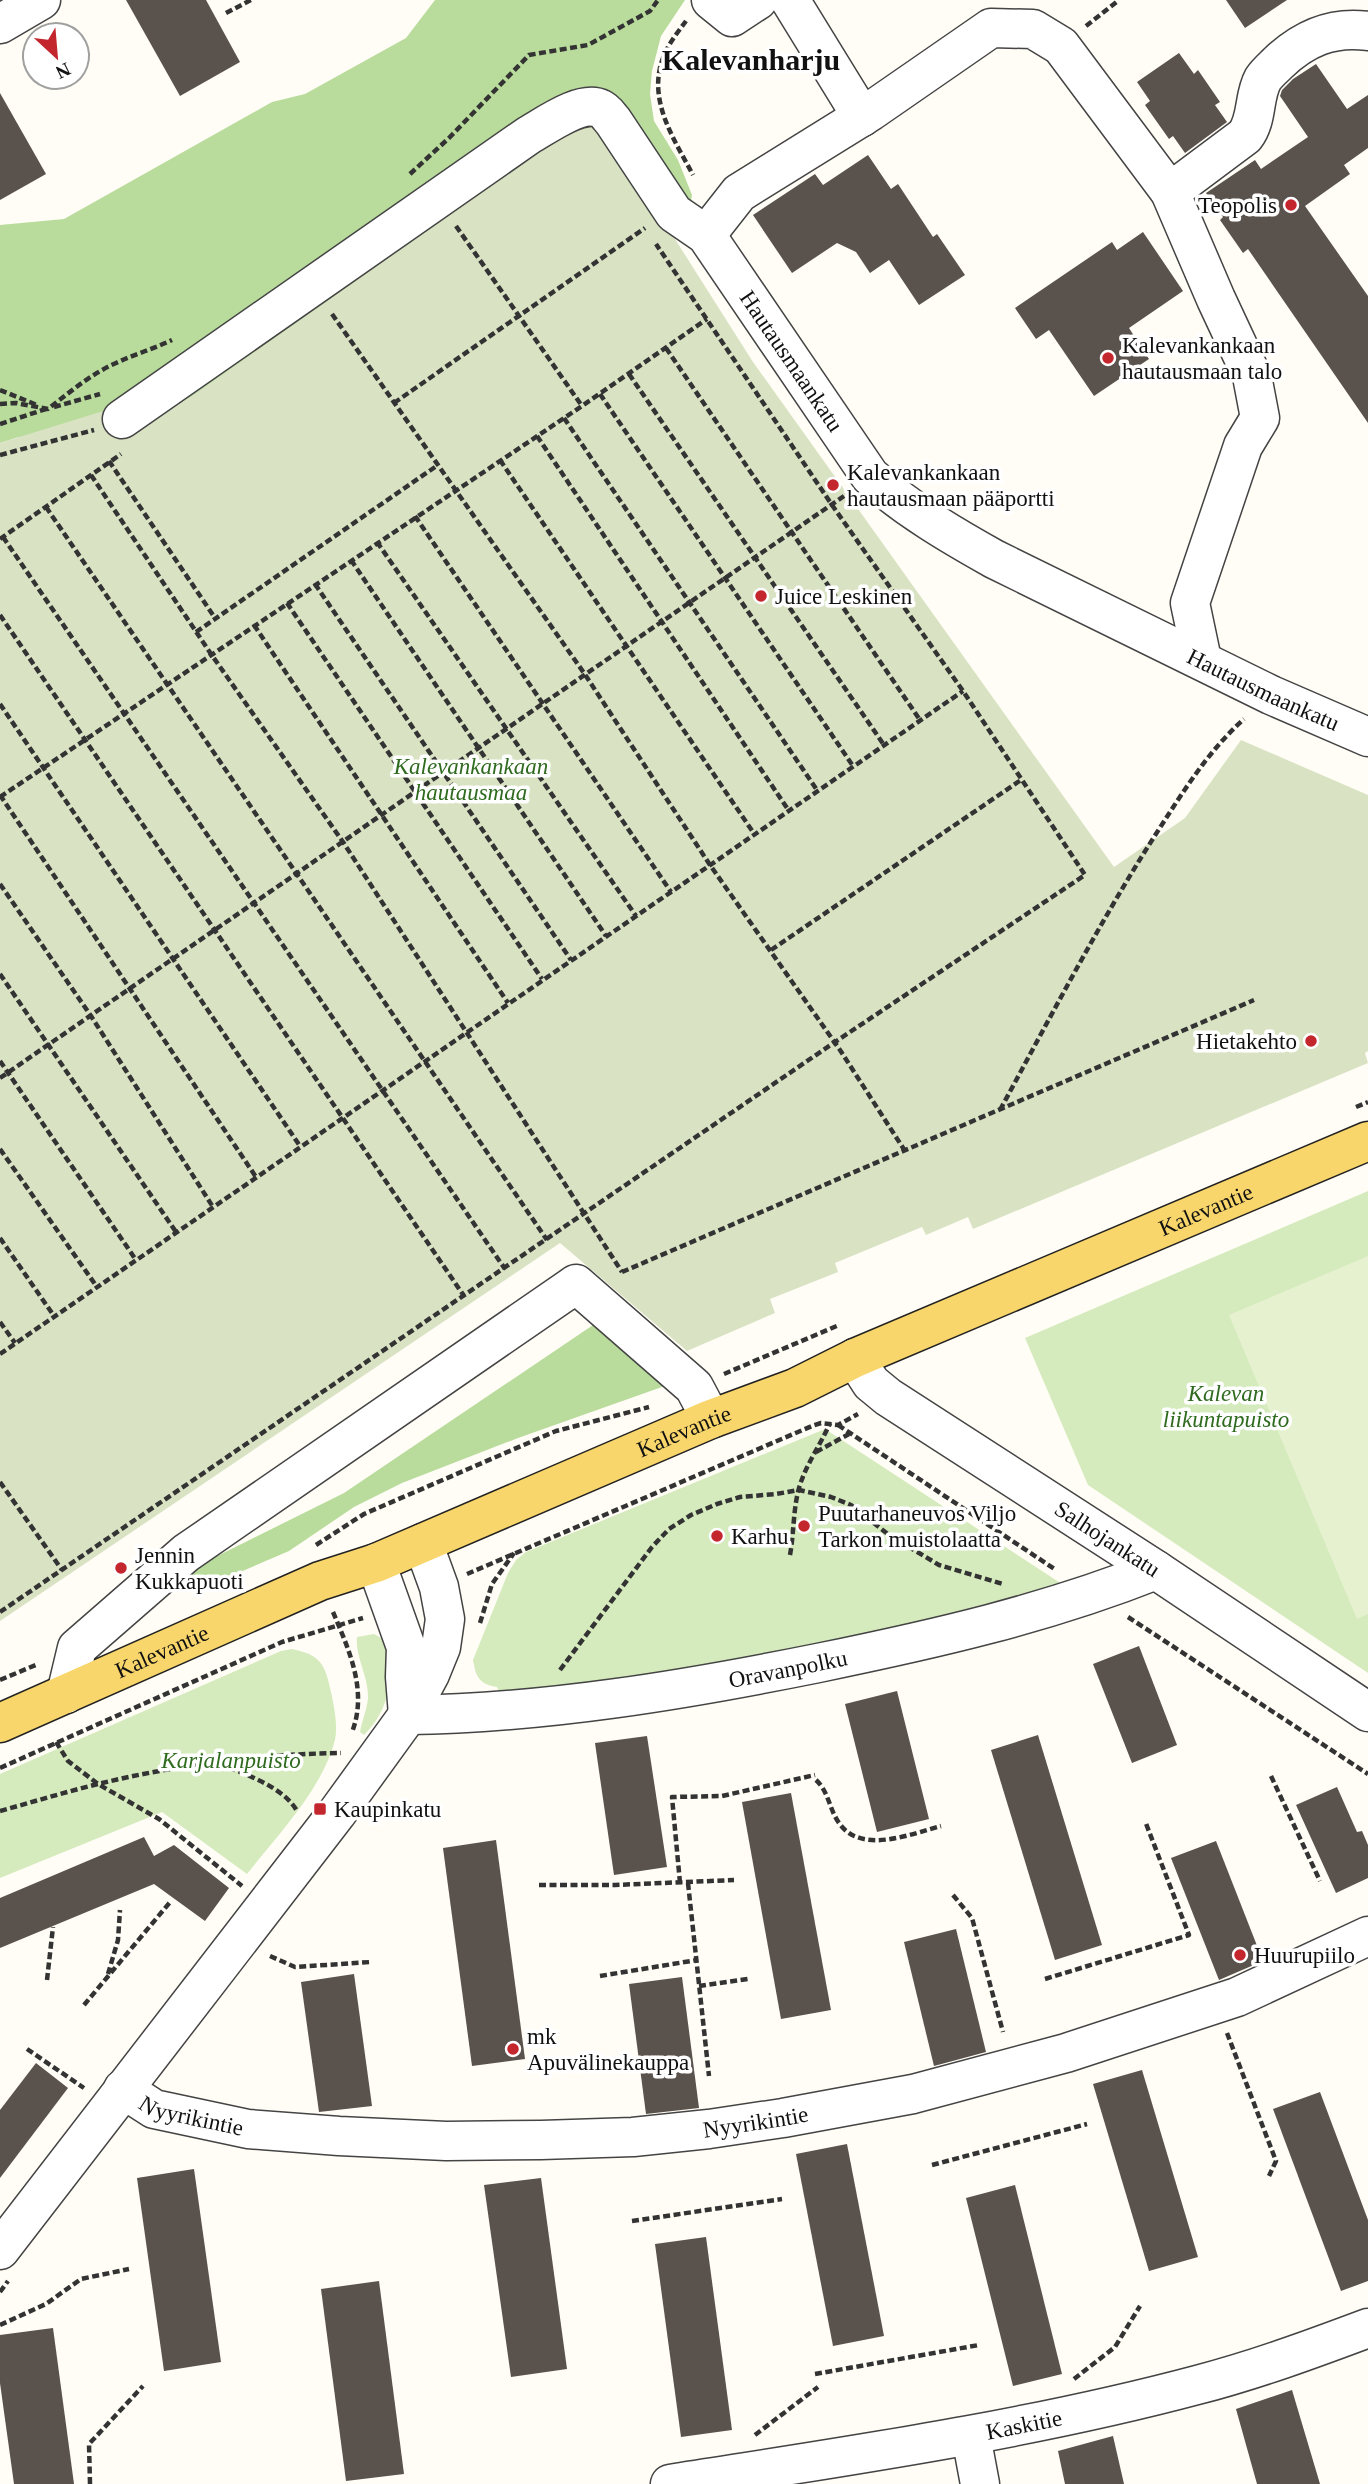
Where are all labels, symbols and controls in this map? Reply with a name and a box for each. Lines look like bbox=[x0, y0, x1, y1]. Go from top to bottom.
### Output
north arrow bbox=[21, 21, 91, 91]
district label: Kalevanharju bbox=[662, 43, 840, 76]
text: N bbox=[52, 58, 74, 83]
place label: Teopolis bbox=[1198, 193, 1277, 218]
marker: Teopolis bbox=[1283, 197, 1299, 213]
street label: Hautausmaankatu bbox=[735, 286, 848, 437]
place label: Kalevankankaan hautausmaan talo bbox=[1122, 333, 1282, 384]
marker: Kalevankankaan hautausmaan talo bbox=[1100, 350, 1116, 366]
place label: Kalevankankaan hautausmaan pääportti bbox=[847, 460, 1055, 511]
marker: Kalevankankaan hautausmaan pääportti bbox=[825, 477, 841, 493]
place label: Juice Leskinen bbox=[775, 584, 913, 609]
marker: Juice Leskinen bbox=[753, 588, 769, 604]
street label: Hautausmaankatu bbox=[1183, 644, 1343, 736]
park label: Kalevankankaan hautausmaa bbox=[393, 754, 548, 805]
place label: Hietakehto bbox=[1196, 1029, 1297, 1054]
marker: Hietakehto bbox=[1303, 1033, 1319, 1049]
street label: Kalevantie bbox=[1155, 1179, 1257, 1241]
park label: Kalevan liikuntapuisto bbox=[1163, 1381, 1289, 1432]
street label: Kalevantie bbox=[633, 1401, 735, 1462]
street label: Salhojankatu bbox=[1050, 1496, 1165, 1582]
place label: Puutarhaneuvos Viljo Tarkon muistolaatta bbox=[818, 1501, 1016, 1552]
marker: Puutarhaneuvos Viljo Tarkon muistolaatta bbox=[796, 1518, 812, 1534]
place label: Karhu bbox=[731, 1524, 789, 1549]
marker: Karhu bbox=[709, 1528, 725, 1544]
place label: Jennin Kukkapuoti bbox=[135, 1543, 244, 1594]
marker: Jennin Kukkapuoti bbox=[113, 1560, 129, 1576]
street label: Kalevantie bbox=[111, 1620, 213, 1683]
street label: Oravanpolku bbox=[727, 1645, 850, 1693]
park label: Karjalanpuisto bbox=[160, 1748, 301, 1773]
place label: Kaupinkatu bbox=[334, 1797, 442, 1822]
marker: Kaupinkatu bbox=[312, 1801, 328, 1817]
place label: Huurupiilo bbox=[1254, 1943, 1355, 1968]
marker: Huurupiilo bbox=[1232, 1947, 1248, 1963]
place label: mk Apuvälinekauppa bbox=[527, 2024, 689, 2075]
marker: mk Apuvälinekauppa bbox=[505, 2041, 521, 2057]
street label: Nyyrikintie bbox=[134, 2091, 246, 2141]
street label: Nyyrikintie bbox=[701, 2102, 810, 2143]
street label: Kaskitie bbox=[984, 2405, 1064, 2445]

